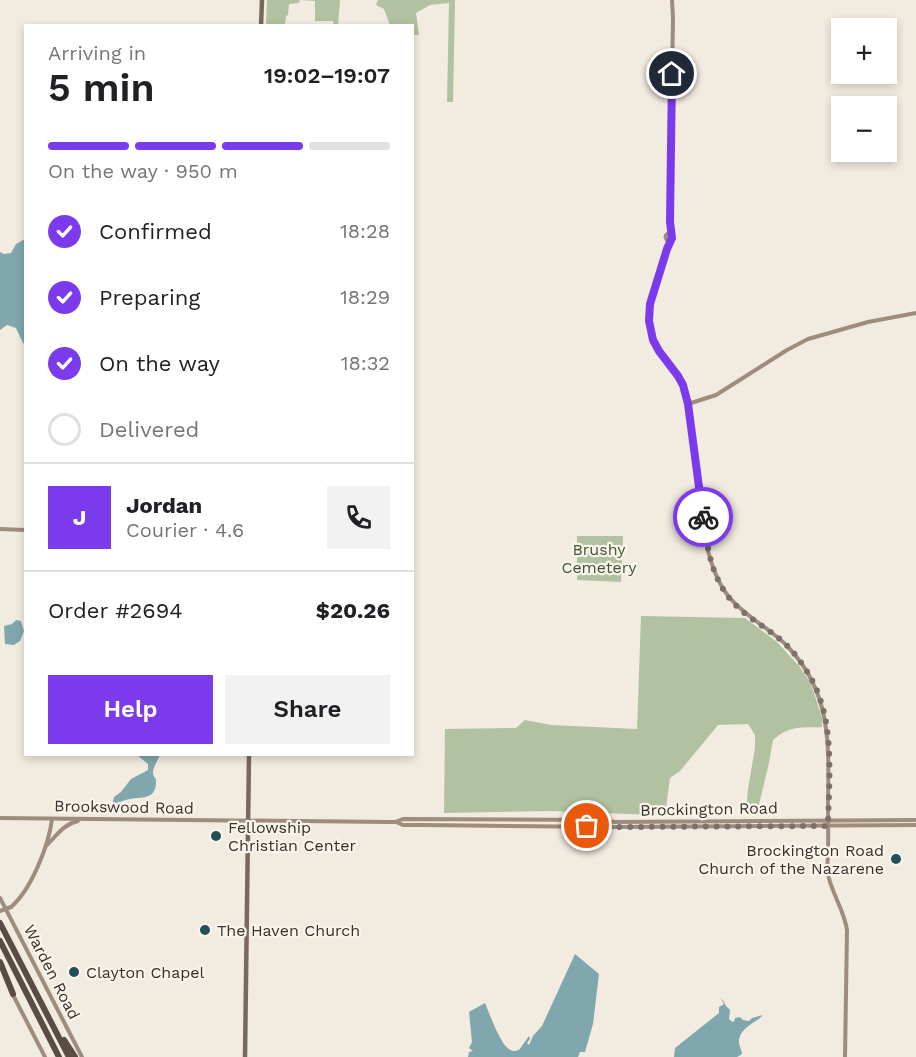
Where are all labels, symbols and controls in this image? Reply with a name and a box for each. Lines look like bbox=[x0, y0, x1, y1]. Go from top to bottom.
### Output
map controls bbox=[831, 18, 897, 162]
button: + bbox=[831, 18, 897, 84]
text: Arriving in bbox=[48, 41, 146, 65]
pin bbox=[646, 48, 697, 99]
icon: home bbox=[655, 57, 688, 90]
text: 19:02–19:07 bbox=[264, 63, 390, 88]
text: 5 min bbox=[48, 65, 155, 110]
button: − bbox=[831, 96, 897, 162]
text: On the way · 950 m bbox=[48, 159, 238, 183]
icon: check bbox=[48, 215, 81, 248]
text: Confirmed bbox=[99, 219, 212, 244]
text: 18:28 bbox=[340, 219, 390, 243]
icon: check bbox=[48, 281, 81, 314]
text: Preparing bbox=[99, 285, 200, 310]
text: 18:29 bbox=[340, 285, 390, 309]
icon: check bbox=[48, 347, 81, 380]
text: On the way bbox=[99, 351, 220, 376]
text: 18:32 bbox=[341, 351, 390, 375]
text: Delivered bbox=[99, 417, 199, 442]
button: phone bbox=[327, 486, 390, 549]
courier bbox=[673, 487, 733, 547]
text: Jordan bbox=[126, 493, 202, 518]
icon: bike bbox=[687, 501, 720, 534]
text: J bbox=[73, 505, 86, 530]
text: Courier · 4.6 bbox=[126, 518, 244, 542]
park label: Brushy Cemetery bbox=[561, 540, 637, 577]
text: Order #2694 bbox=[48, 598, 183, 623]
text: $20.26 bbox=[316, 598, 390, 623]
button: Help bbox=[48, 675, 213, 744]
button: Share bbox=[225, 675, 390, 744]
street label: Brookswood Road bbox=[54, 796, 194, 818]
street label: Brockington Road bbox=[640, 798, 778, 820]
pin bbox=[561, 800, 612, 851]
icon: bag bbox=[570, 809, 603, 842]
place label: Fellowship Christian Center bbox=[228, 818, 356, 855]
marker: Fellowship Christian Center bbox=[209, 829, 223, 843]
place label: Brockington Road Church of the Nazarene bbox=[698, 841, 884, 878]
marker: Brockington Road Church of the Nazarene bbox=[889, 852, 903, 866]
street label: Warden Road bbox=[20, 921, 84, 1023]
place label: The Haven Church bbox=[217, 921, 360, 940]
marker: The Haven Church bbox=[198, 923, 212, 937]
place label: Clayton Chapel bbox=[86, 963, 205, 982]
marker: Clayton Chapel bbox=[67, 965, 81, 979]

